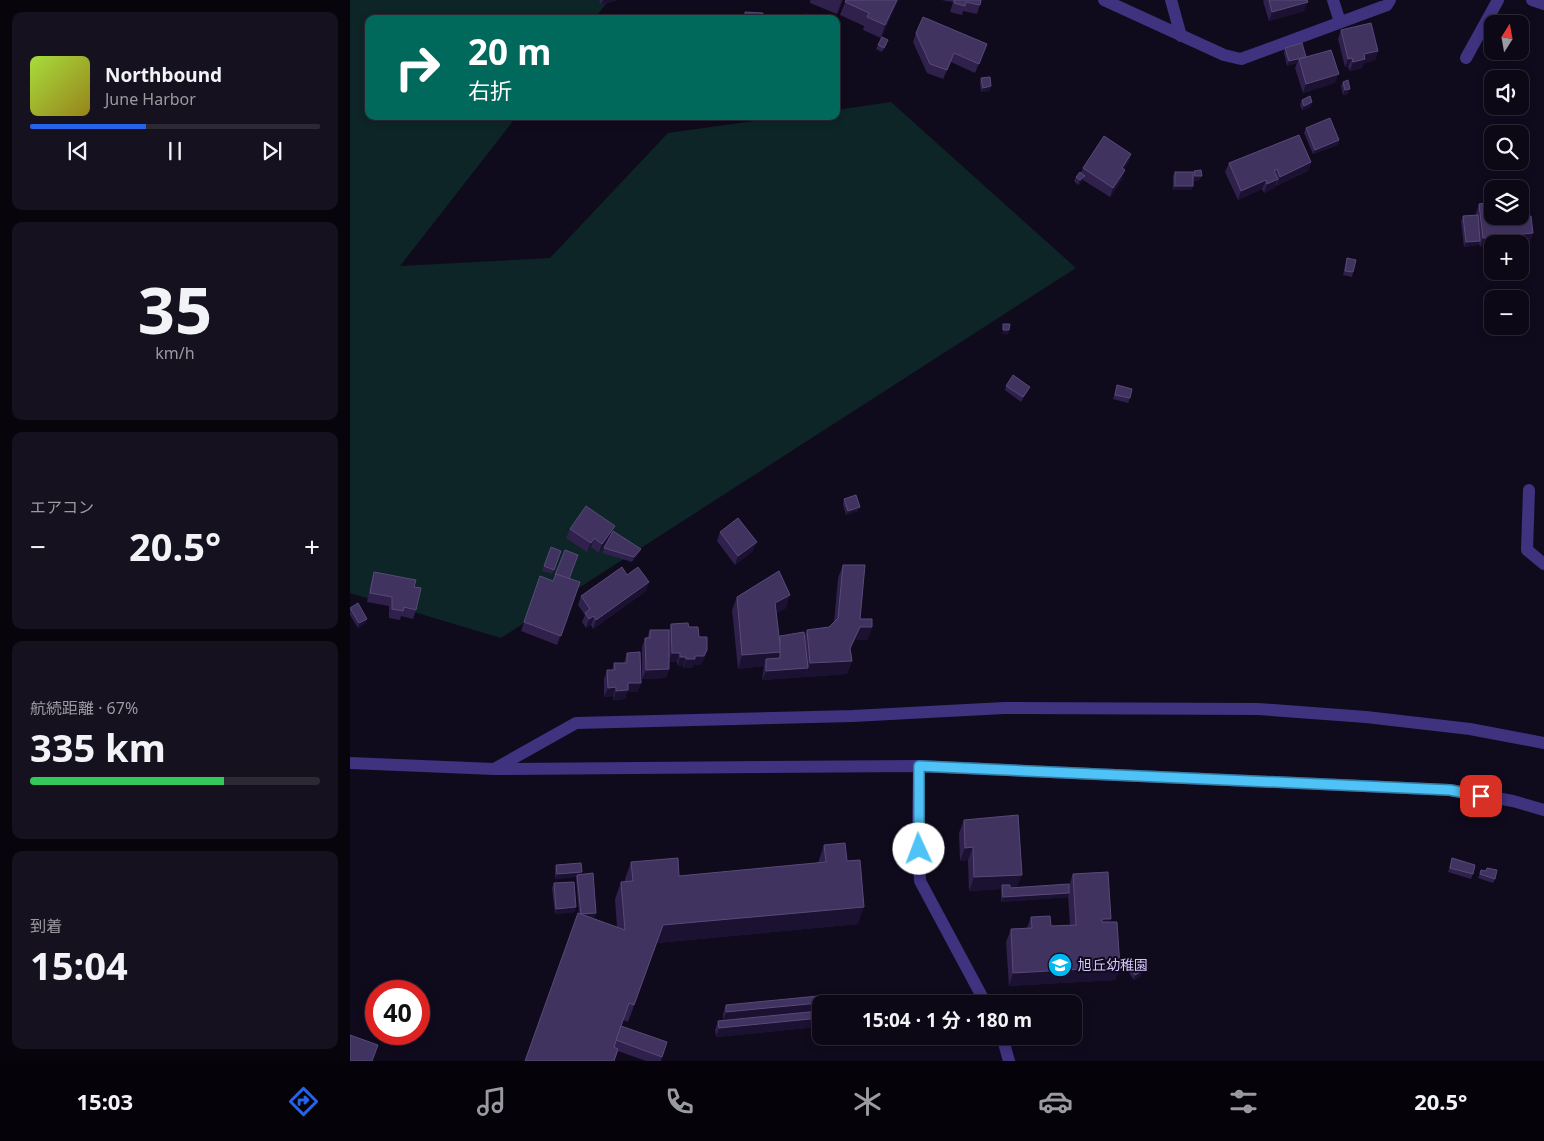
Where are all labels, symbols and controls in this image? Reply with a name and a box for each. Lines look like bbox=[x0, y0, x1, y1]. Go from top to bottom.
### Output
north arrow bbox=[1484, 15, 1529, 60]
map controls bbox=[1484, 15, 1529, 335]
text: 20 m bbox=[468, 28, 551, 75]
icon: right bbox=[385, 35, 450, 100]
text: Northbound bbox=[105, 62, 222, 88]
button: sound bbox=[1484, 70, 1529, 115]
text: 右折 bbox=[468, 75, 512, 105]
text: June Harbor bbox=[105, 88, 196, 110]
button: search bbox=[1484, 125, 1529, 170]
icon: previous bbox=[64, 137, 92, 165]
icon: pause bbox=[161, 137, 189, 165]
icon: next bbox=[258, 137, 286, 165]
button: layers bbox=[1484, 180, 1529, 225]
button: + bbox=[1484, 235, 1529, 280]
text: 35 bbox=[138, 265, 212, 353]
button: − bbox=[1484, 290, 1529, 335]
text: km/h bbox=[155, 342, 195, 364]
text: エアコン bbox=[30, 496, 94, 518]
text: 20.5° bbox=[129, 520, 221, 572]
text: − bbox=[30, 527, 46, 565]
text: + bbox=[304, 527, 320, 565]
text: 航続距離 · 67% bbox=[30, 697, 138, 719]
text: 335 km bbox=[30, 721, 166, 773]
pin bbox=[1460, 775, 1502, 817]
icon: arrive bbox=[1467, 782, 1495, 810]
position arrow bbox=[892, 822, 944, 874]
text: 到着 bbox=[30, 915, 62, 937]
text: 15:04 bbox=[30, 939, 128, 991]
school or university icon: 旭丘幼稚園 bbox=[1047, 952, 1073, 978]
place label: 旭丘幼稚園 bbox=[1078, 955, 1148, 974]
speed limit sign: 40 bbox=[365, 980, 430, 1045]
text: 15:04 · 1 分 · 180 m bbox=[862, 1007, 1032, 1033]
icon: directions bbox=[286, 1084, 321, 1119]
icon: music bbox=[474, 1084, 509, 1119]
icon: phone bbox=[662, 1084, 697, 1119]
icon: climate bbox=[850, 1084, 885, 1119]
icon: car bbox=[1038, 1084, 1073, 1119]
icon: filters bbox=[1226, 1084, 1261, 1119]
text: 15:03 bbox=[77, 1086, 133, 1116]
text: 20.5° bbox=[1414, 1086, 1467, 1116]

